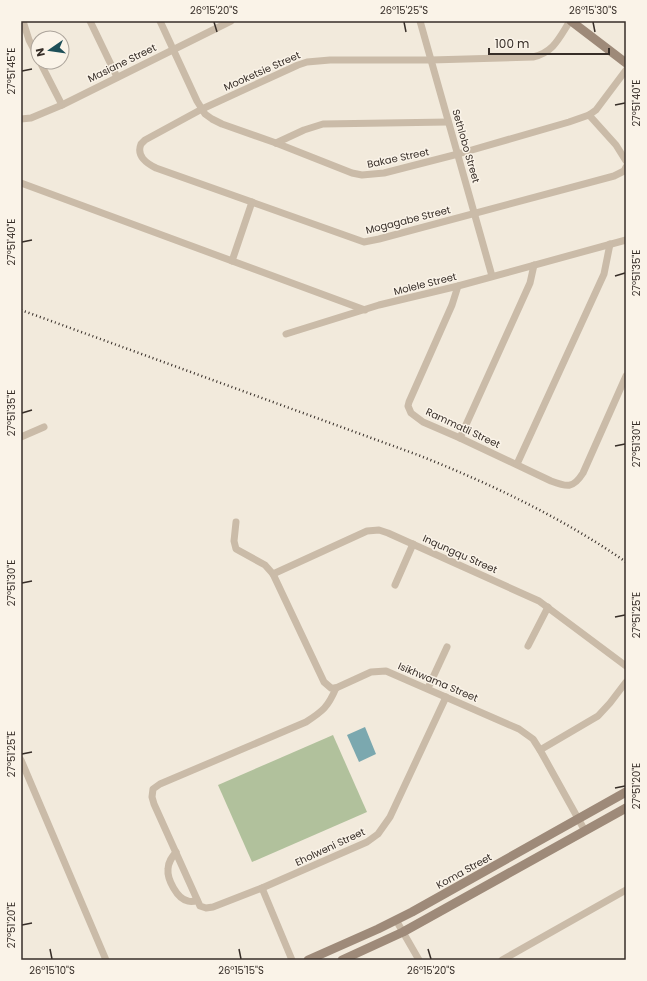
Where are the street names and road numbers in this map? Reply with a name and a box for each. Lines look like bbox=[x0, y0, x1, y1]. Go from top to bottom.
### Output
street label: Masiane Street bbox=[85, 40, 159, 86]
street label: Mooketsie Street bbox=[221, 47, 303, 95]
street label: Sethlobo Street bbox=[448, 107, 484, 185]
street label: Bakae Street bbox=[366, 144, 431, 172]
street label: Mogagabe Street bbox=[364, 202, 452, 238]
street label: Molele Street bbox=[392, 269, 458, 299]
street label: Rammatli Street bbox=[423, 404, 503, 452]
street label: Inqungqu Street bbox=[420, 531, 500, 577]
street label: Isikhwama Street bbox=[396, 658, 481, 706]
street label: Eholweni Street bbox=[293, 824, 368, 870]
street label: Koma Street bbox=[434, 849, 495, 892]

